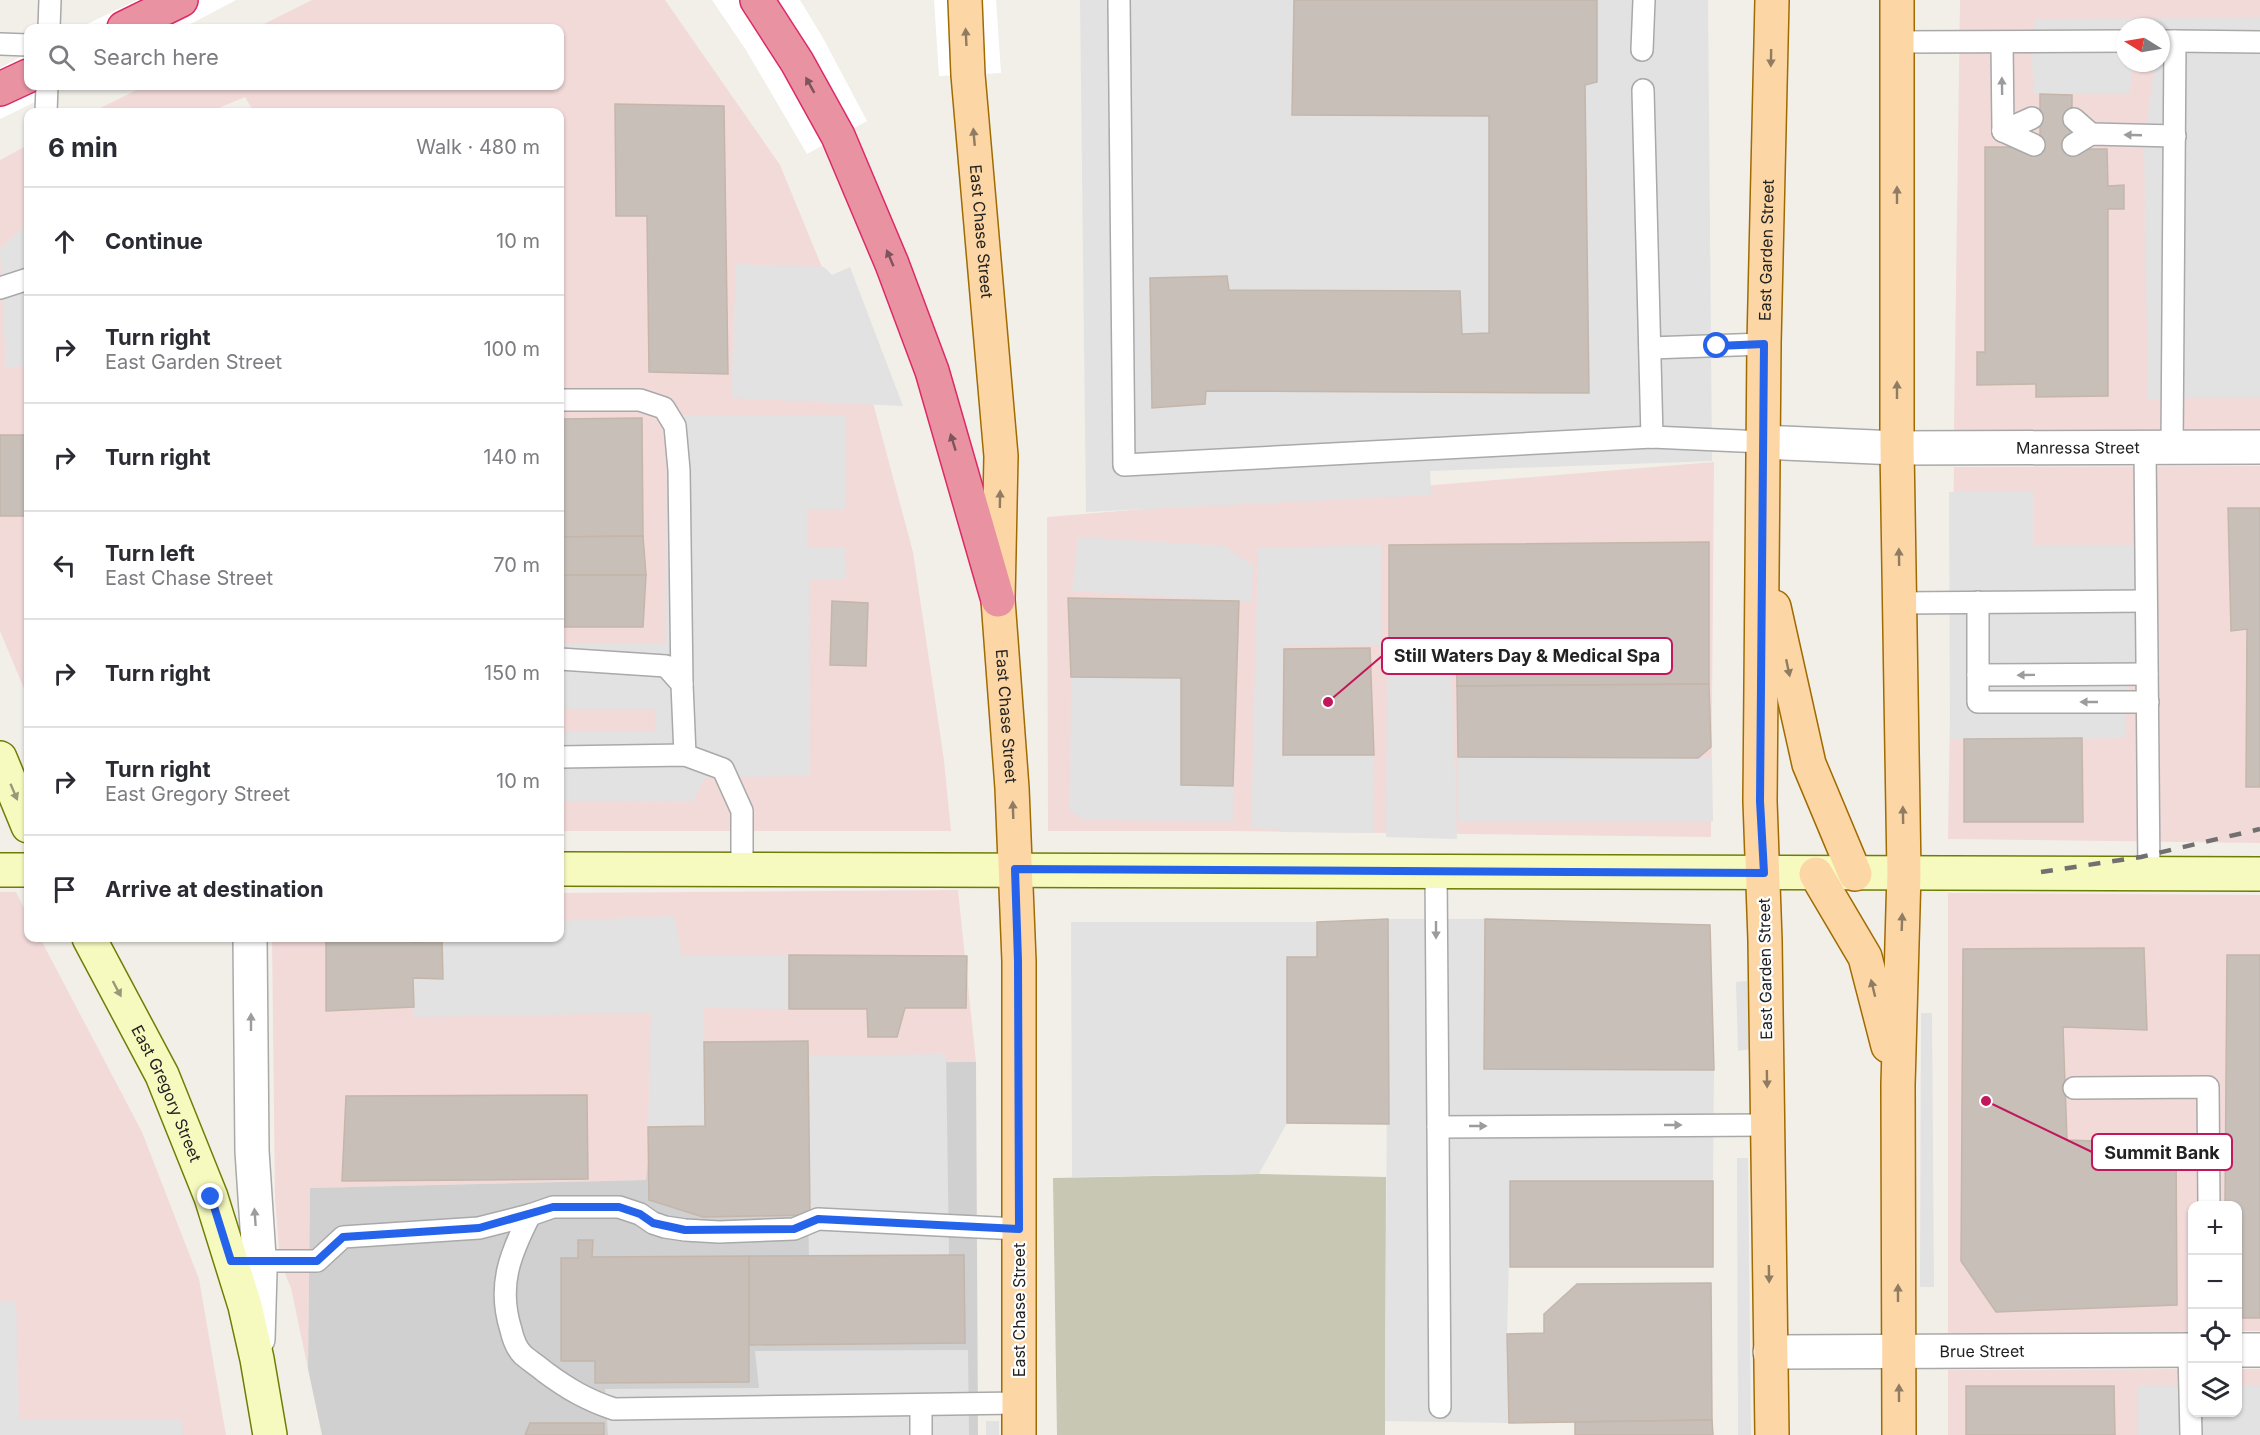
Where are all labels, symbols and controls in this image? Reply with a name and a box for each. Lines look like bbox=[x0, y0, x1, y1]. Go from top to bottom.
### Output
north arrow bbox=[2116, 18, 2170, 72]
search box bbox=[24, 24, 564, 90]
one-way arrow bbox=[962, 28, 971, 47]
icon: search bbox=[45, 41, 78, 74]
text: Search here bbox=[93, 44, 219, 70]
one-way arrow bbox=[1766, 49, 1775, 68]
one-way arrow bbox=[805, 76, 815, 93]
one-way arrow bbox=[1998, 77, 2007, 96]
one-way arrow bbox=[969, 128, 979, 147]
one-way arrow bbox=[2123, 130, 2142, 140]
text: 6 min bbox=[48, 132, 118, 163]
text: Walk · 480 m bbox=[416, 135, 540, 159]
street label: East Chase Street bbox=[966, 164, 997, 299]
street label: East Garden Street bbox=[1755, 179, 1778, 321]
one-way arrow bbox=[1892, 185, 1902, 204]
icon: ahead bbox=[48, 225, 81, 258]
text: Continue bbox=[105, 228, 203, 254]
text: 10 m bbox=[496, 229, 540, 253]
one-way arrow bbox=[885, 249, 894, 267]
text: Turn right bbox=[105, 324, 211, 350]
route start bbox=[1703, 332, 1729, 358]
icon: right bbox=[48, 333, 81, 366]
text: 100 m bbox=[483, 337, 540, 361]
text: East Garden Street bbox=[105, 350, 282, 374]
one-way arrow bbox=[1892, 380, 1902, 399]
one-way arrow bbox=[948, 433, 957, 451]
street label: Manressa Street bbox=[2016, 437, 2140, 458]
icon: right bbox=[48, 441, 81, 474]
text: Turn right bbox=[105, 444, 211, 470]
text: 140 m bbox=[483, 445, 540, 469]
one-way arrow bbox=[995, 490, 1005, 509]
text: Turn left bbox=[105, 540, 195, 566]
one-way arrow bbox=[1894, 547, 1903, 566]
icon: left bbox=[48, 549, 81, 582]
text: 70 m bbox=[493, 553, 540, 577]
text: East Chase Street bbox=[105, 566, 273, 590]
callout: Still Waters Day & Medical Spa bbox=[1382, 638, 1672, 674]
text: Still Waters Day & Medical Spa bbox=[1394, 645, 1660, 666]
street label: East Chase Street bbox=[992, 648, 1022, 784]
icon: right bbox=[48, 657, 81, 690]
one-way arrow bbox=[1784, 659, 1793, 678]
text: Turn right bbox=[105, 660, 211, 686]
text: 150 m bbox=[484, 661, 540, 685]
one-way arrow bbox=[2016, 670, 2035, 680]
one-way arrow bbox=[2080, 697, 2099, 707]
text: Turn right bbox=[105, 756, 211, 782]
icon: right bbox=[48, 765, 81, 798]
text: 10 m bbox=[496, 769, 540, 793]
text: East Gregory Street bbox=[105, 782, 290, 806]
one-way arrow bbox=[10, 783, 19, 801]
one-way arrow bbox=[1008, 801, 1017, 820]
one-way arrow bbox=[1898, 805, 1907, 824]
icon: arrive bbox=[48, 873, 81, 906]
text: Arrive at destination bbox=[105, 876, 324, 902]
street label: East Garden Street bbox=[1754, 898, 1776, 1040]
one-way arrow bbox=[1898, 912, 1907, 931]
one-way arrow bbox=[1431, 921, 1441, 940]
one-way arrow bbox=[1868, 979, 1877, 997]
one-way arrow bbox=[111, 980, 121, 998]
one-way arrow bbox=[246, 1012, 256, 1031]
street label: East Gregory Street bbox=[127, 1021, 206, 1165]
one-way arrow bbox=[1762, 1069, 1772, 1088]
one-way arrow bbox=[1663, 1120, 1682, 1130]
one-way arrow bbox=[1468, 1122, 1487, 1131]
callout: Summit Bank bbox=[2092, 1134, 2232, 1170]
text: Summit Bank bbox=[2104, 1142, 2220, 1163]
route end bbox=[197, 1183, 223, 1209]
map controls bbox=[2188, 1201, 2242, 1417]
button: + bbox=[2188, 1201, 2242, 1255]
one-way arrow bbox=[250, 1207, 260, 1226]
street label: East Chase Street bbox=[1009, 1243, 1029, 1377]
button: − bbox=[2188, 1255, 2242, 1309]
one-way arrow bbox=[1765, 1264, 1774, 1283]
one-way arrow bbox=[1893, 1284, 1903, 1303]
button: locate bbox=[2188, 1309, 2242, 1363]
street label: Brue Street bbox=[1939, 1341, 2025, 1361]
button: layers bbox=[2188, 1363, 2242, 1417]
one-way arrow bbox=[1894, 1384, 1904, 1403]

